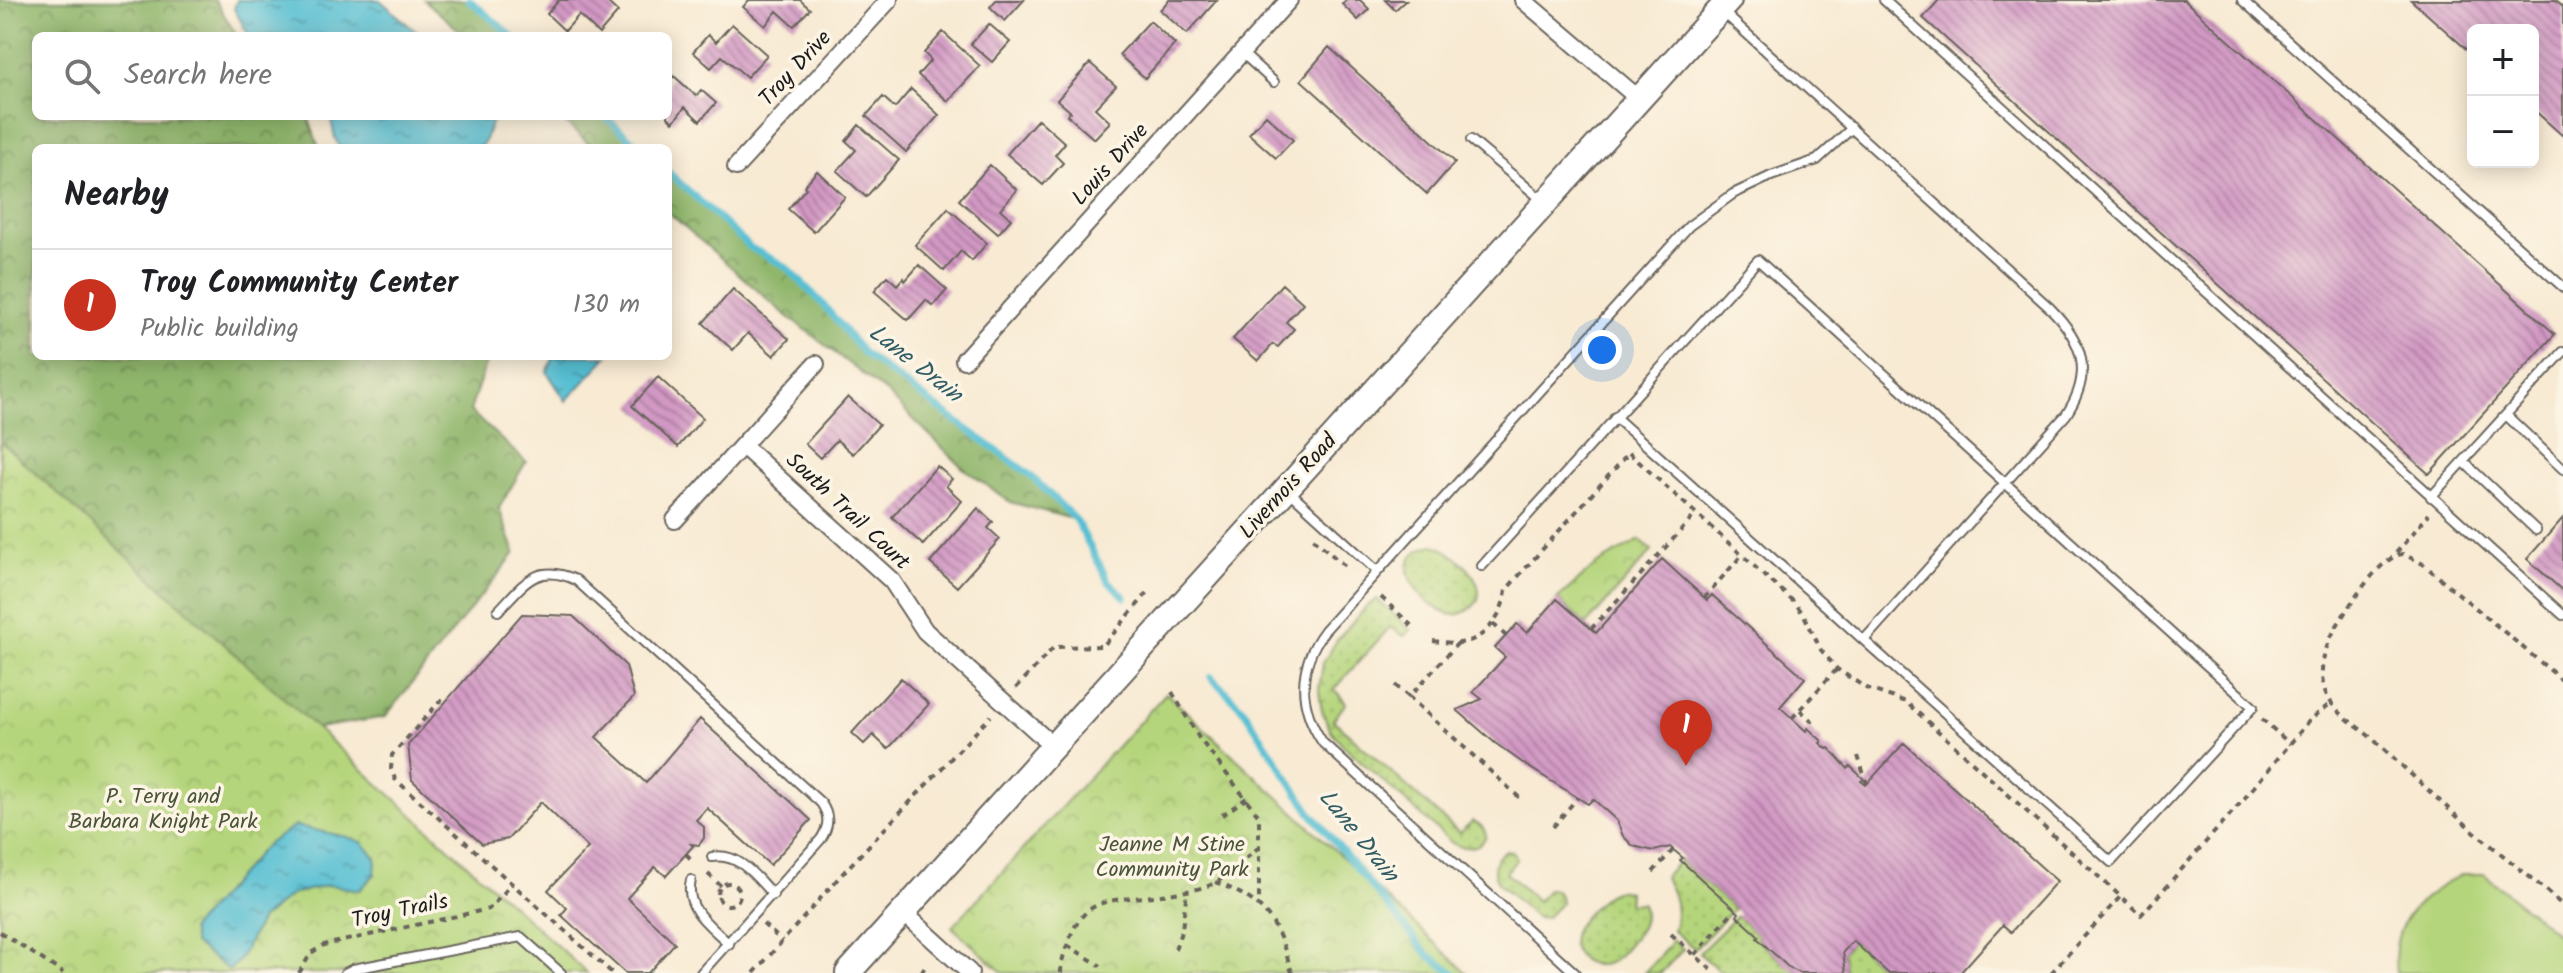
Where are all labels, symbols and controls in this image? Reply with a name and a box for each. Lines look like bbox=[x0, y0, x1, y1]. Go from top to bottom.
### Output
street label: Troy Drive bbox=[751, 23, 841, 115]
map controls bbox=[2467, 24, 2539, 168]
button: + bbox=[2467, 24, 2539, 96]
search box bbox=[32, 32, 672, 120]
text: Search here bbox=[124, 52, 272, 100]
icon: search bbox=[60, 54, 104, 98]
button: − bbox=[2467, 96, 2539, 168]
street label: Louis Drive bbox=[1064, 115, 1158, 215]
text: Nearby bbox=[64, 169, 169, 223]
text: Troy Community Center bbox=[140, 260, 458, 308]
text: 1 bbox=[86, 284, 94, 326]
text: 130 m bbox=[573, 284, 640, 326]
text: Public building bbox=[140, 308, 299, 350]
water label: Lane Drain bbox=[859, 315, 972, 415]
your location bbox=[1582, 330, 1622, 370]
street label: Livernois Road bbox=[1232, 425, 1347, 548]
street label: South Trail Court bbox=[777, 445, 918, 580]
pin: 1 bbox=[1660, 700, 1712, 766]
park label: P. Terry and Barbara Knight Park bbox=[68, 780, 258, 840]
water label: Lane Drain bbox=[1308, 781, 1409, 893]
park label: Jeanne M Stine Community Park bbox=[1095, 828, 1249, 888]
street label: Troy Trails bbox=[349, 885, 452, 939]

